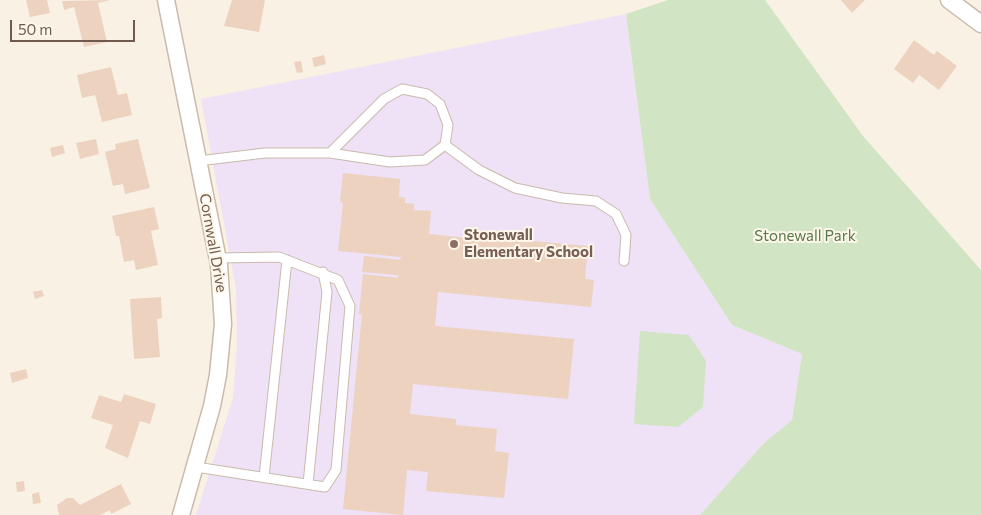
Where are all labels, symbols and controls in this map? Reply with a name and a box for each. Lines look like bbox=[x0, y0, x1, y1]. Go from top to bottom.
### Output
scale bar bbox=[12, 10, 138, 42]
text: 50 m bbox=[18, 20, 52, 38]
street label: Cornwall Drive bbox=[195, 192, 231, 294]
place label: Stonewall Elementary School bbox=[464, 226, 593, 261]
park label: Stonewall Park bbox=[754, 227, 856, 245]
marker: Stonewall Elementary School bbox=[448, 238, 460, 250]

